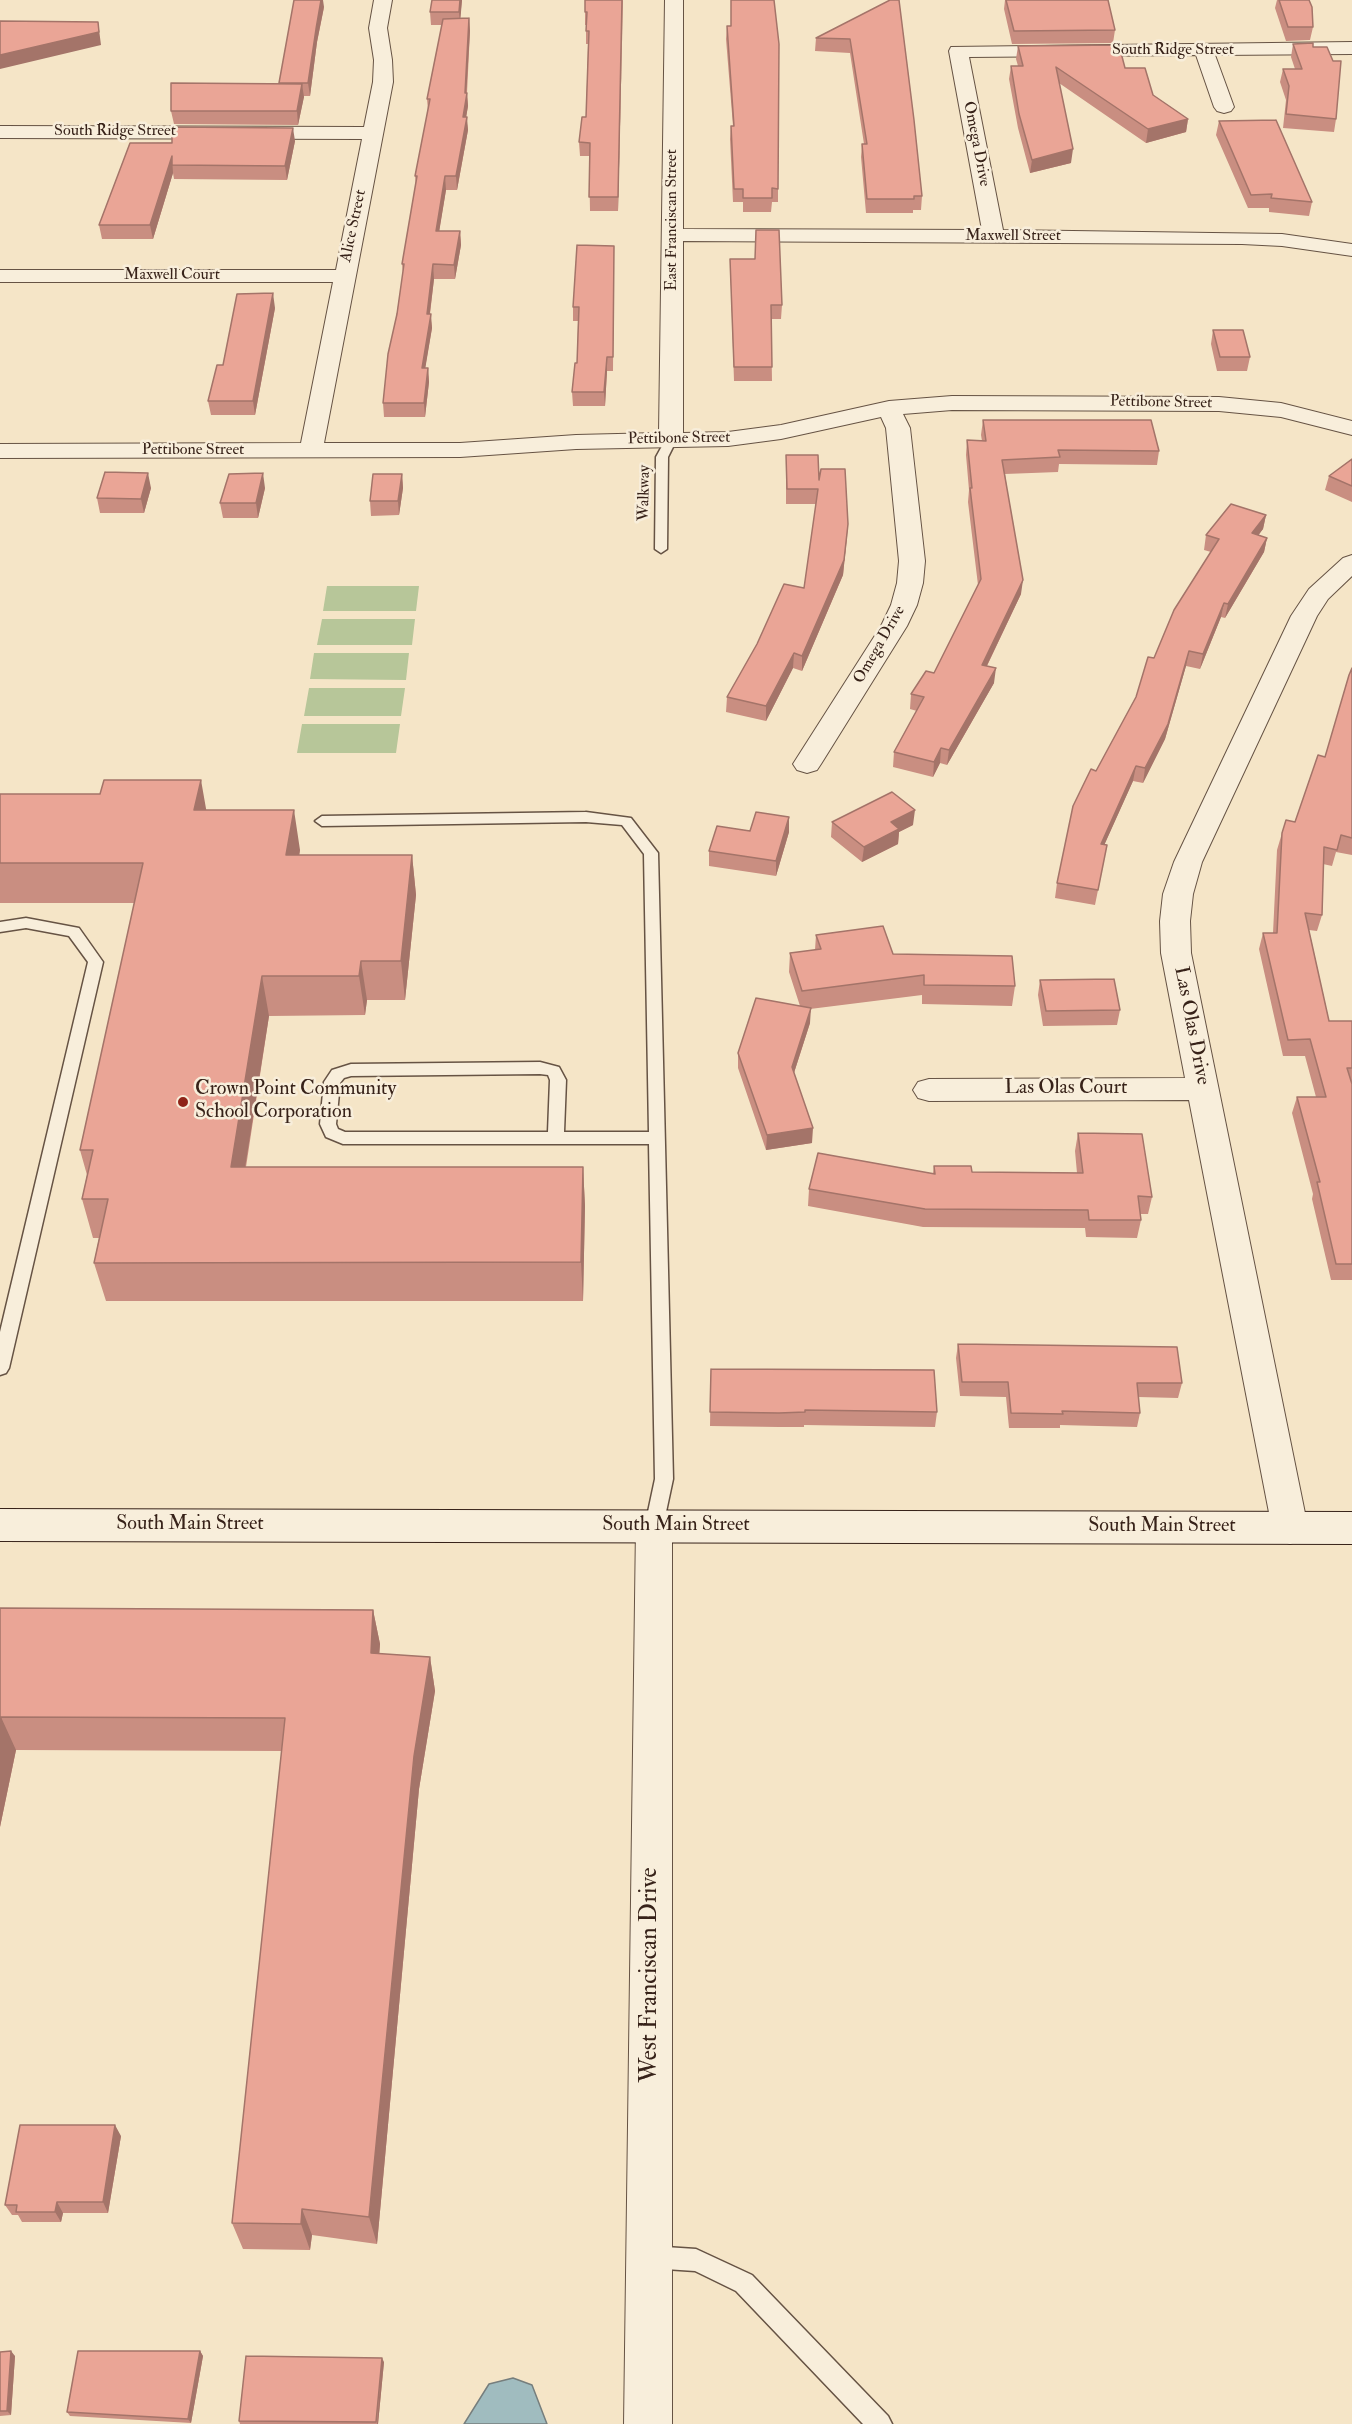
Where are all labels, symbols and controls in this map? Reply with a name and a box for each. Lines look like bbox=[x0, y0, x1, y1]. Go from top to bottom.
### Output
street label: South Ridge Street bbox=[1112, 41, 1234, 61]
street label: Omega Drive bbox=[958, 100, 994, 188]
street label: South Ridge Street bbox=[54, 122, 176, 142]
street label: East Franciscan Street bbox=[663, 149, 683, 291]
street label: Alice Street bbox=[337, 188, 371, 264]
street label: Maxwell Street bbox=[965, 227, 1061, 247]
street label: Maxwell Court bbox=[124, 266, 220, 286]
street label: Pettibone Street bbox=[1110, 393, 1212, 413]
street label: Pettibone Street bbox=[628, 429, 730, 449]
street label: Pettibone Street bbox=[142, 441, 244, 461]
street label: Walkway bbox=[635, 465, 655, 521]
street label: Omega Drive bbox=[850, 603, 910, 687]
street label: Las Olas Drive bbox=[1168, 965, 1214, 1087]
street label: Las Olas Court bbox=[1005, 1077, 1127, 1101]
place label: Crown Point Community School Corporation bbox=[195, 1078, 396, 1125]
marker: Crown Point Community School Corporation bbox=[176, 1095, 190, 1109]
street label: South Main Street bbox=[116, 1513, 264, 1537]
street label: South Main Street bbox=[602, 1514, 750, 1538]
street label: South Main Street bbox=[1088, 1515, 1236, 1539]
street label: West Franciscan Drive bbox=[637, 1867, 665, 2083]

